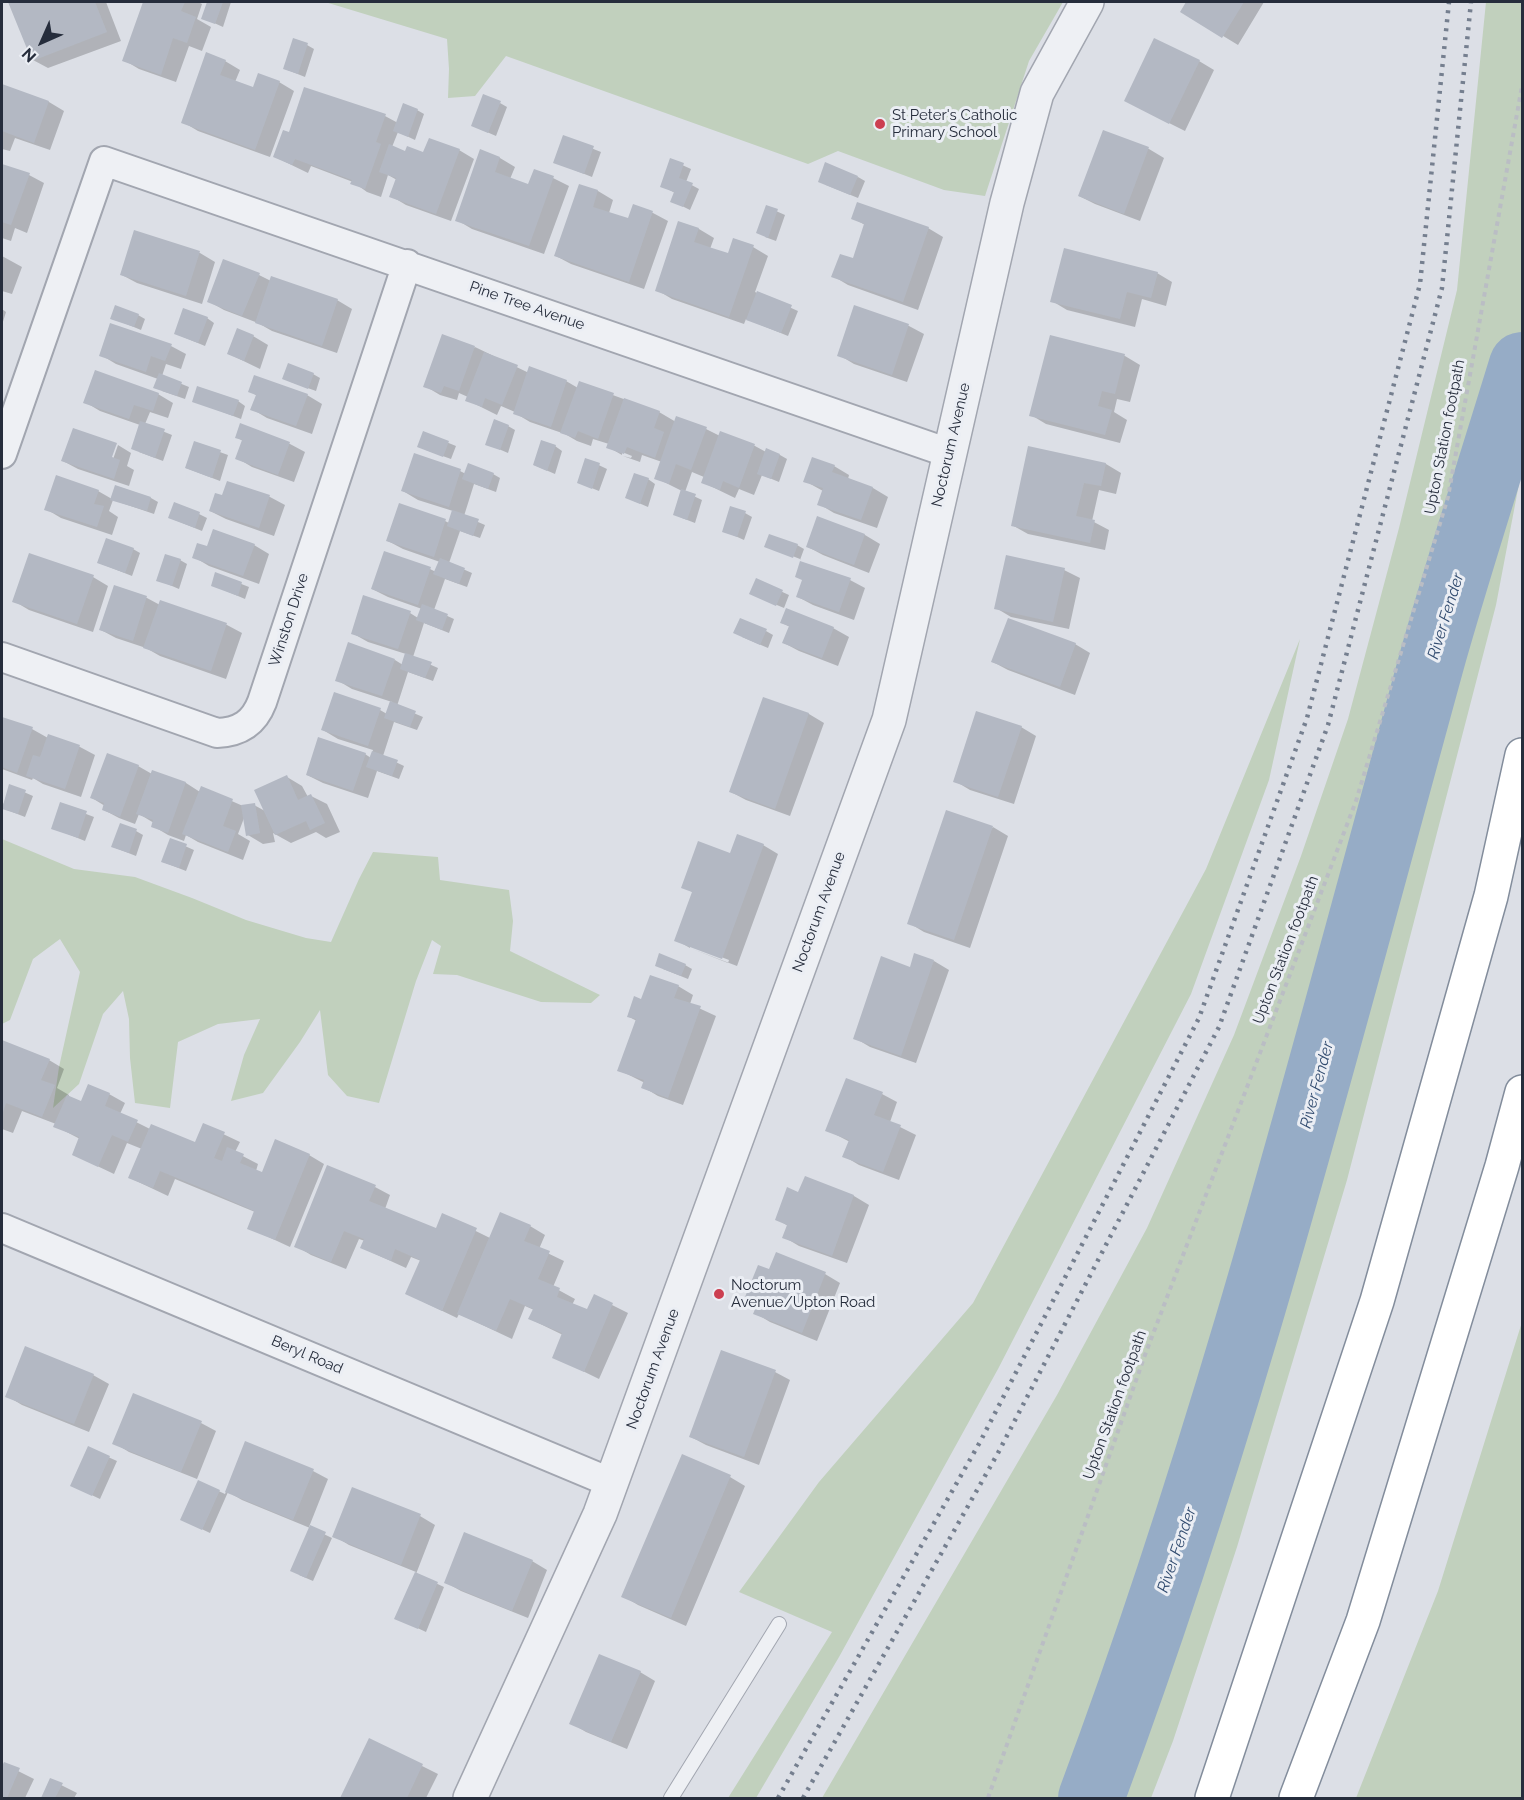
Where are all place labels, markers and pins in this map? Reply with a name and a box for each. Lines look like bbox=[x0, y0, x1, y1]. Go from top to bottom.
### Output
place label: St Peter's Catholic Primary School bbox=[892, 106, 1017, 141]
marker: St Peter's Catholic Primary School bbox=[873, 117, 887, 131]
place label: Noctorum Avenue/Upton Road bbox=[731, 1276, 875, 1311]
marker: Noctorum Avenue/Upton Road bbox=[712, 1287, 726, 1301]

